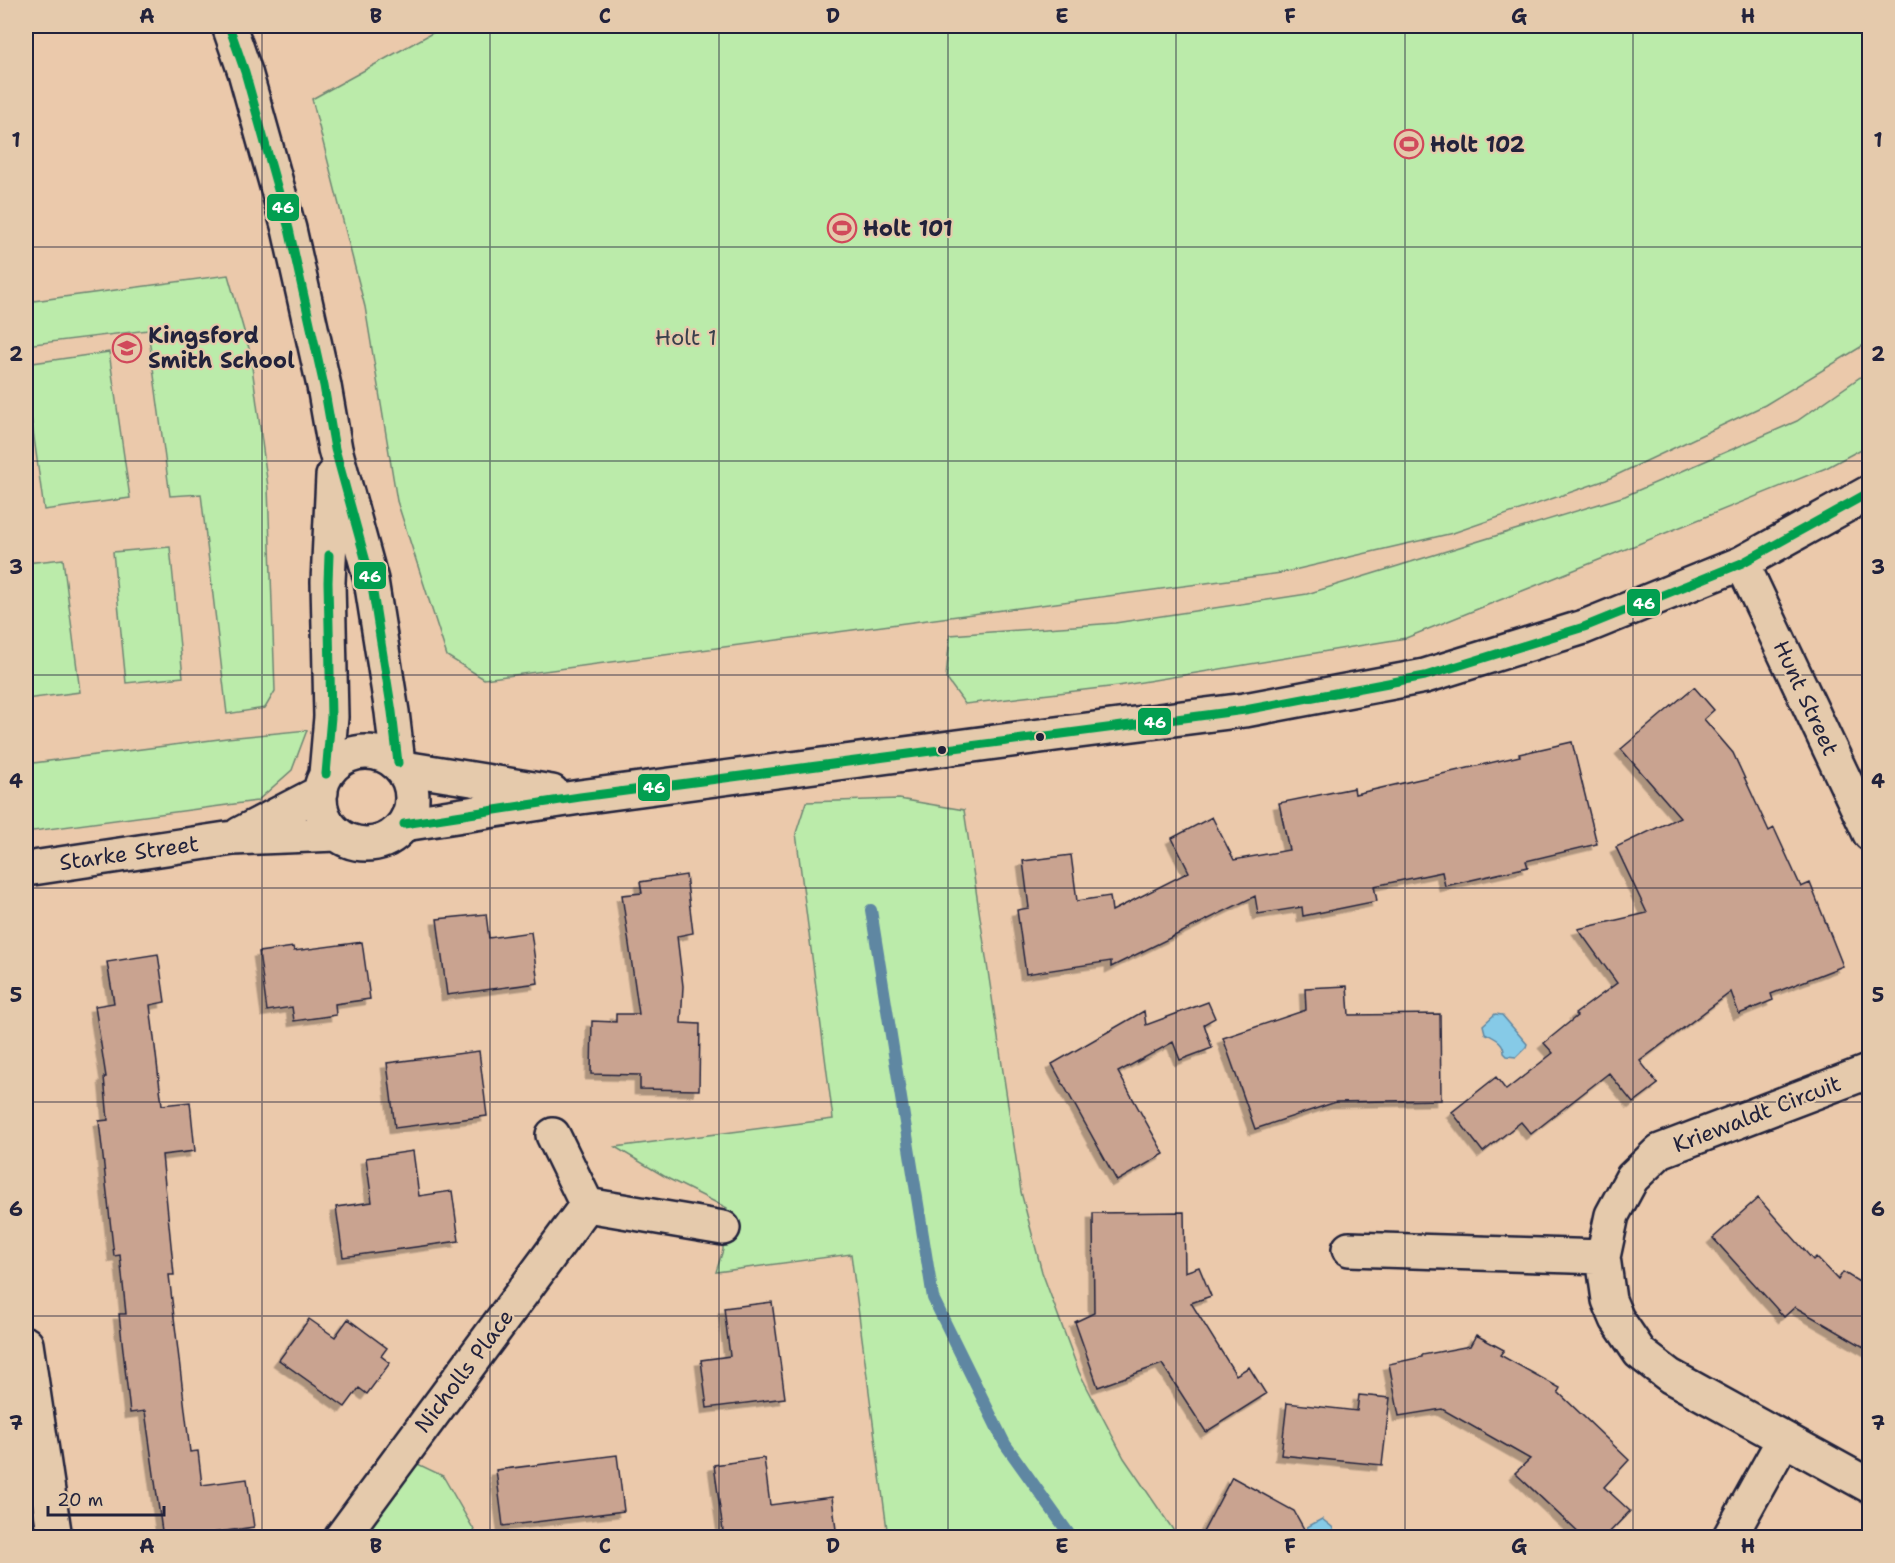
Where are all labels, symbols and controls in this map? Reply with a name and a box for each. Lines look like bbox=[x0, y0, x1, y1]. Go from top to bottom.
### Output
text: A bbox=[139, 3, 155, 29]
text: B bbox=[370, 3, 382, 29]
text: C bbox=[599, 3, 611, 29]
text: D bbox=[826, 3, 840, 29]
text: E bbox=[1055, 3, 1069, 29]
text: F bbox=[1284, 3, 1296, 29]
text: G bbox=[1511, 3, 1527, 29]
text: H bbox=[1741, 3, 1755, 29]
text: 1 bbox=[11, 127, 21, 153]
text: 1 bbox=[1873, 127, 1883, 153]
sports icon: Holt 102 bbox=[1393, 128, 1425, 160]
place label: Holt 102 bbox=[1430, 130, 1525, 159]
line badge: 46 bbox=[266, 193, 300, 222]
text: 46 bbox=[272, 197, 294, 218]
sports icon: Holt 101 bbox=[826, 212, 858, 244]
place label: Holt 101 bbox=[863, 214, 953, 243]
place label: Kingsford Smith School bbox=[148, 321, 295, 375]
park label: Holt 1 bbox=[655, 323, 717, 352]
school or university icon: Kingsford Smith School bbox=[111, 332, 143, 364]
text: 2 bbox=[9, 341, 23, 367]
text: 2 bbox=[1871, 341, 1885, 367]
text: 3 bbox=[9, 554, 23, 580]
text: 3 bbox=[1871, 554, 1885, 580]
line badge: 46 bbox=[353, 561, 387, 590]
text: 46 bbox=[359, 566, 381, 587]
line badge: 46 bbox=[1626, 588, 1661, 617]
text: 46 bbox=[1633, 593, 1655, 614]
street label: Hunt Street bbox=[1767, 636, 1845, 760]
line badge: 46 bbox=[1137, 707, 1172, 736]
text: 46 bbox=[1144, 712, 1166, 733]
unlabelled marker bbox=[1034, 731, 1046, 743]
unlabelled marker bbox=[936, 744, 948, 756]
text: 4 bbox=[9, 768, 23, 794]
text: 4 bbox=[1871, 768, 1885, 794]
line badge: 46 bbox=[637, 773, 671, 802]
text: 46 bbox=[643, 777, 665, 798]
street label: Starke Street bbox=[57, 829, 201, 877]
text: 5 bbox=[10, 982, 22, 1008]
text: 5 bbox=[1872, 982, 1884, 1008]
street label: Kriewaldt Circuit bbox=[1669, 1069, 1845, 1159]
text: 6 bbox=[9, 1196, 23, 1222]
text: 6 bbox=[1871, 1196, 1885, 1222]
street label: Nicholls Place bbox=[408, 1303, 520, 1439]
text: 7 bbox=[9, 1410, 23, 1436]
text: 7 bbox=[1871, 1410, 1885, 1436]
scale bar bbox=[48, 1479, 164, 1517]
text: 20 m bbox=[57, 1488, 103, 1512]
text: A bbox=[139, 1533, 155, 1559]
text: B bbox=[370, 1533, 382, 1559]
text: C bbox=[599, 1533, 611, 1559]
text: D bbox=[826, 1533, 840, 1559]
text: E bbox=[1055, 1533, 1069, 1559]
text: F bbox=[1284, 1533, 1296, 1559]
text: G bbox=[1511, 1533, 1527, 1559]
text: H bbox=[1741, 1533, 1755, 1559]

